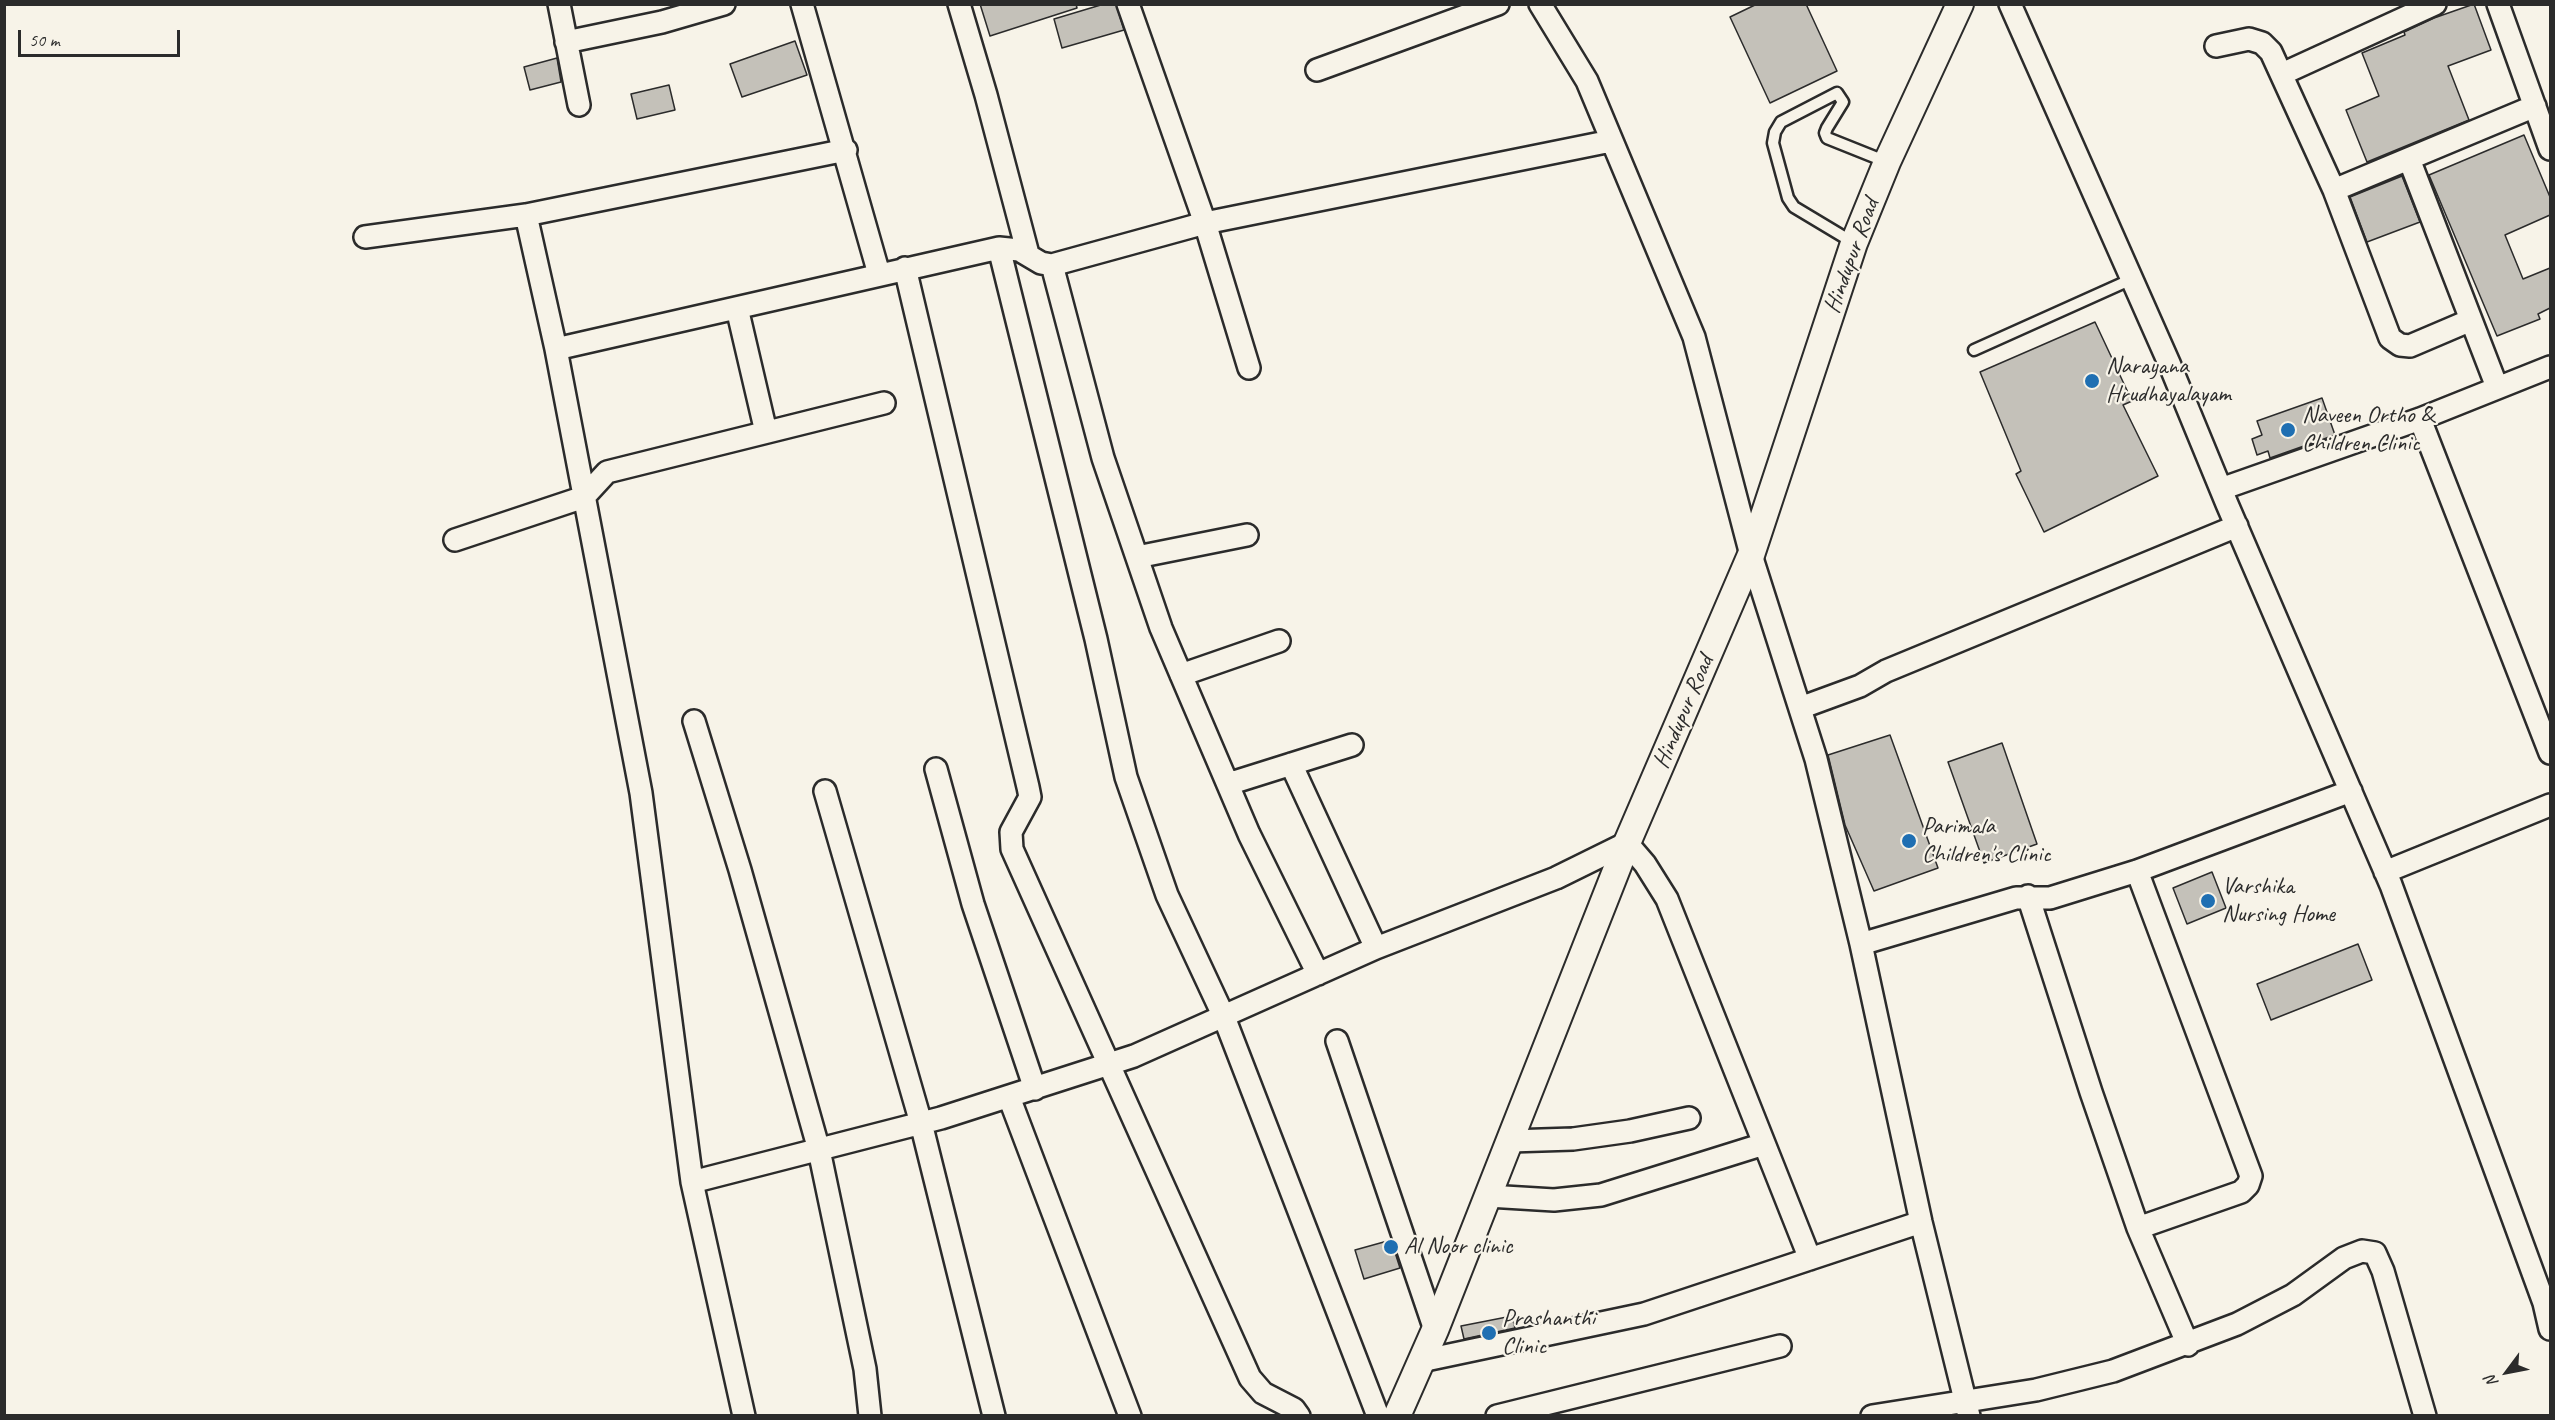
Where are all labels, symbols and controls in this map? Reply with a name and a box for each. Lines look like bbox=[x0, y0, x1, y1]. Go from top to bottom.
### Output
scale bar bbox=[21, 18, 183, 56]
text: 50 m bbox=[29, 29, 60, 51]
street label: Hindupur Road bbox=[1818, 195, 1886, 317]
place label: Narayana Hrudhayalayam bbox=[2106, 353, 2231, 409]
marker: Narayana Hrudhayalayam bbox=[2083, 372, 2101, 390]
place label: Naveen Ortho & Children Clinic bbox=[2302, 402, 2434, 458]
marker: Naveen Ortho & Children Clinic bbox=[2279, 421, 2297, 439]
street label: Hindupur Road bbox=[1647, 651, 1721, 773]
place label: Parimala Children's Clinic bbox=[1922, 813, 2051, 869]
marker: Parimala Children's Clinic bbox=[1900, 832, 1918, 850]
place label: Varshika Nursing Home bbox=[2222, 873, 2335, 929]
marker: Varshika Nursing Home bbox=[2199, 892, 2217, 910]
place label: Al Noor clinic bbox=[1404, 1233, 1513, 1261]
marker: Al Noor clinic bbox=[1382, 1238, 1400, 1256]
place label: Prashanthi Clinic bbox=[1502, 1305, 1595, 1361]
marker: Prashanthi Clinic bbox=[1480, 1324, 1498, 1342]
north arrow bbox=[2477, 1342, 2537, 1402]
text: N bbox=[2481, 1372, 2503, 1391]

